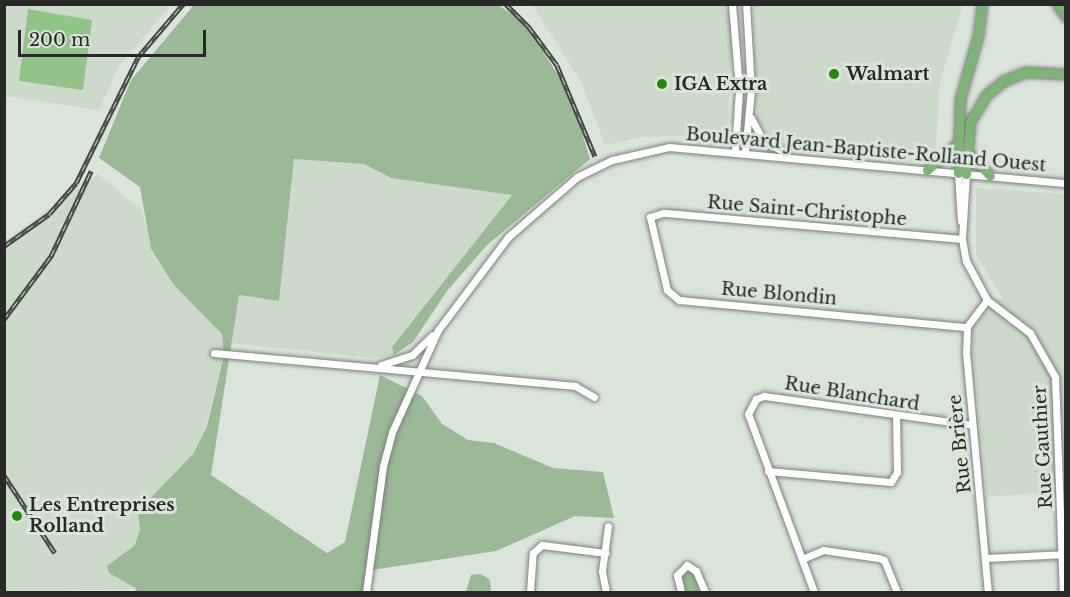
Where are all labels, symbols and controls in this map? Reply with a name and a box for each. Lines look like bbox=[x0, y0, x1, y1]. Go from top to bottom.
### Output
scale bar bbox=[21, 18, 208, 56]
text: 200 m bbox=[29, 29, 90, 51]
place label: Walmart bbox=[846, 63, 929, 85]
marker: Walmart bbox=[827, 67, 841, 81]
place label: IGA Extra bbox=[674, 73, 768, 95]
marker: IGA Extra bbox=[655, 77, 669, 91]
street label: Boulevard Jean-Baptiste-Rolland Ouest bbox=[685, 123, 1047, 177]
street label: Rue Saint-Christophe bbox=[706, 192, 908, 230]
street label: Rue Blondin bbox=[720, 278, 838, 310]
street label: Rue Blanchard bbox=[783, 373, 921, 415]
street label: Rue Gauthier bbox=[1029, 385, 1057, 509]
street label: Rue Brière bbox=[944, 394, 976, 494]
place label: Les Entreprises Rolland bbox=[29, 495, 175, 538]
marker: Les Entreprises Rolland bbox=[10, 509, 24, 523]

